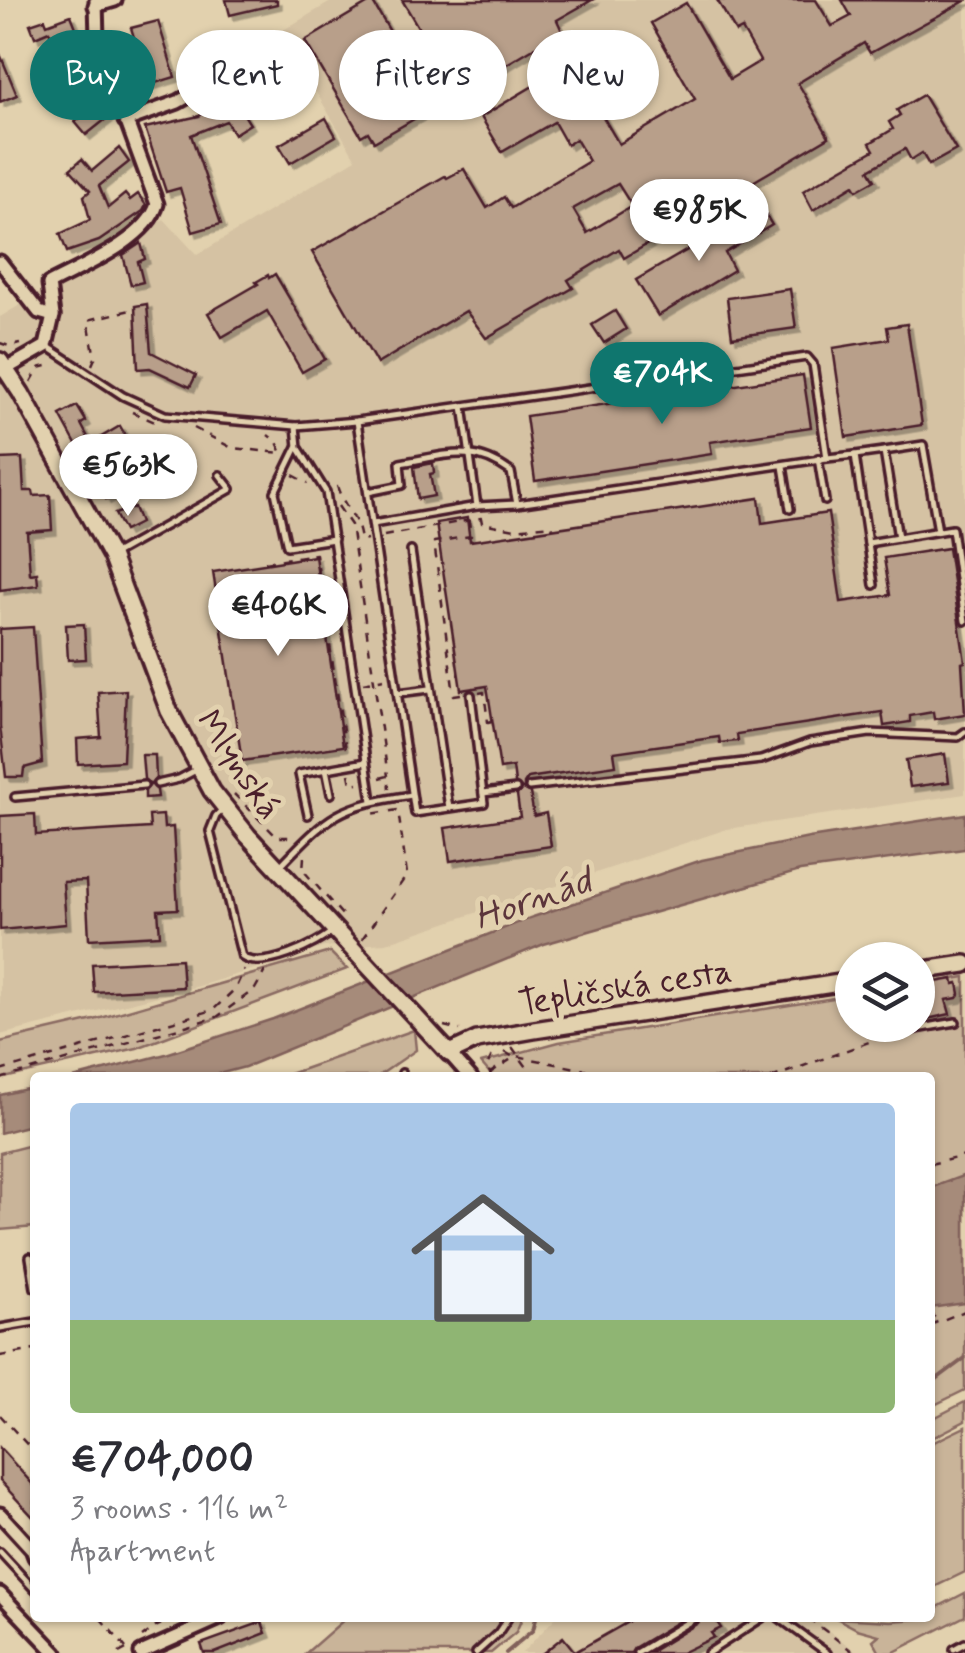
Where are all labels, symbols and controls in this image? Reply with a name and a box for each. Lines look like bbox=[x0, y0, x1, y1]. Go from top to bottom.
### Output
chip: Buy bbox=[30, 30, 156, 120]
chip: Rent bbox=[176, 30, 319, 120]
chip: Filters bbox=[339, 30, 507, 120]
chip: New bbox=[527, 30, 659, 120]
pin: €985K bbox=[629, 179, 769, 264]
text: €985K bbox=[652, 190, 746, 232]
pin: €704K bbox=[592, 342, 732, 427]
text: €704K bbox=[612, 353, 712, 395]
pin: €563K bbox=[58, 434, 198, 519]
text: €563K bbox=[81, 445, 175, 487]
pin: €406K bbox=[208, 574, 348, 659]
text: €406K bbox=[230, 585, 326, 627]
street label: Mlynská bbox=[185, 701, 292, 829]
water label: Hornád bbox=[468, 856, 602, 943]
map controls bbox=[835, 942, 935, 1042]
button: layers bbox=[835, 942, 935, 1042]
street label: Tepličská cesta bbox=[515, 948, 735, 1028]
icon: home bbox=[393, 1168, 573, 1348]
text: €704,000 bbox=[70, 1433, 254, 1488]
text: 3 rooms · 116 m² bbox=[70, 1488, 288, 1530]
text: Apartment bbox=[70, 1530, 215, 1572]

